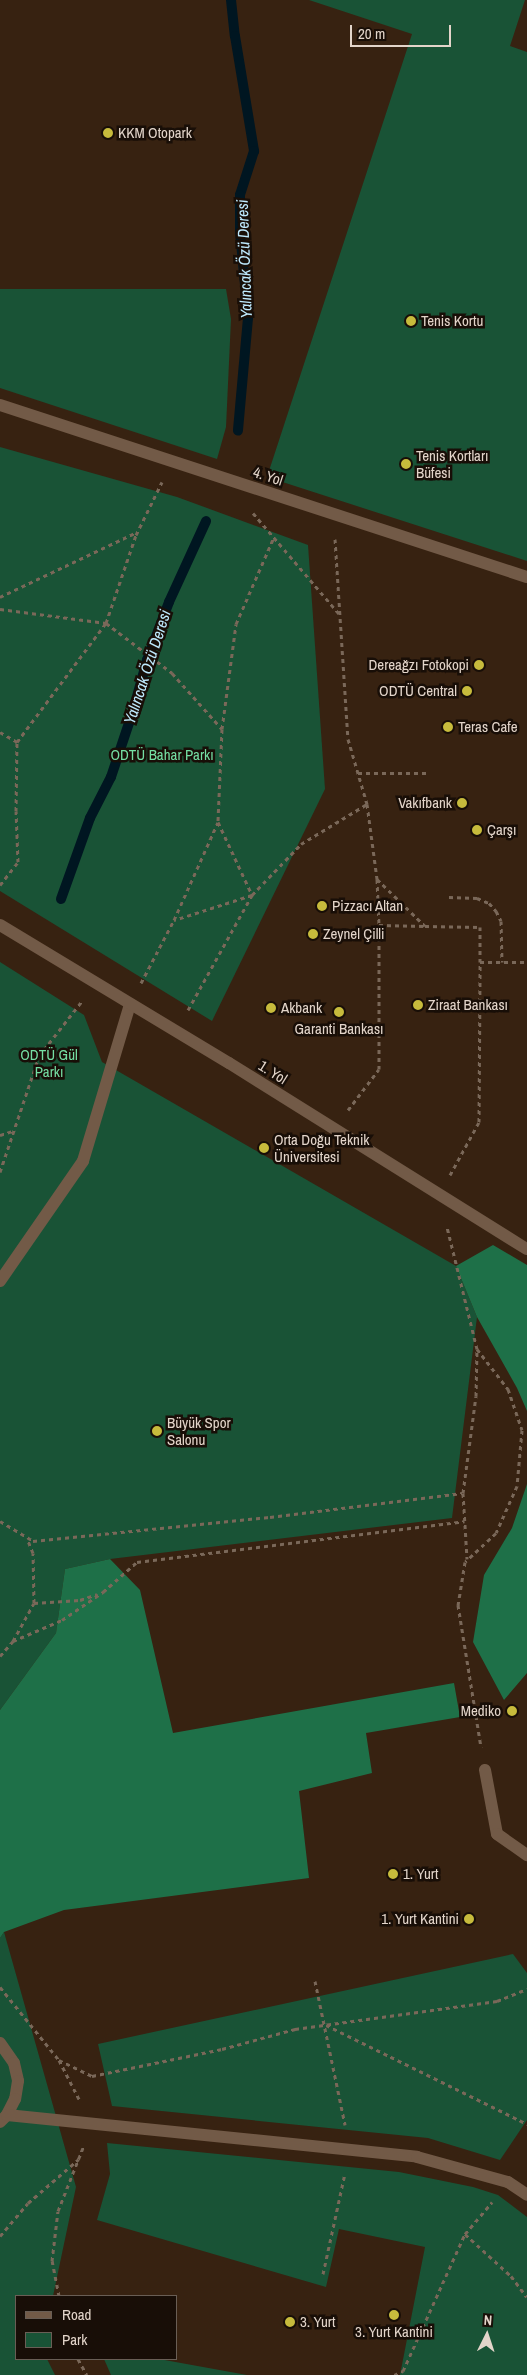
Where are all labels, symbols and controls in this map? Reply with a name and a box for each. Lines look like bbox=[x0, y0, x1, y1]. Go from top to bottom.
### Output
scale bar bbox=[352, 15, 453, 47]
text: 20 m bbox=[358, 23, 385, 44]
place label: KKM Otopark bbox=[118, 124, 192, 142]
marker: KKM Otopark bbox=[102, 127, 114, 139]
water label: Yalıncak Özü Deresi bbox=[232, 199, 256, 319]
place label: Tenis Kortu bbox=[421, 312, 483, 330]
marker: Tenis Kortu bbox=[405, 315, 417, 327]
place label: Tenis Kortları Büfesi bbox=[416, 446, 488, 481]
marker: Tenis Kortları Büfesi bbox=[400, 458, 412, 470]
street label: 4. Yol bbox=[251, 463, 285, 489]
water label: Yalıncak Özü Deresi bbox=[119, 607, 175, 727]
place label: Dereağzı Fotokopi bbox=[368, 656, 469, 674]
marker: Dereağzı Fotokopi bbox=[473, 659, 485, 671]
place label: ODTÜ Central bbox=[379, 682, 457, 700]
marker: ODTÜ Central bbox=[461, 685, 473, 697]
place label: Teras Cafe bbox=[458, 718, 517, 736]
marker: Teras Cafe bbox=[442, 721, 454, 733]
park label: ODTÜ Bahar Parkı bbox=[110, 746, 214, 764]
place label: Vakıfbank bbox=[398, 794, 452, 812]
marker: Vakıfbank bbox=[456, 797, 468, 809]
place label: Çarşı bbox=[487, 821, 516, 839]
marker: Çarşı bbox=[471, 824, 483, 836]
place label: Pizzacı Altan bbox=[332, 897, 404, 915]
marker: Pizzacı Altan bbox=[316, 900, 328, 912]
place label: Zeynel Çilli bbox=[323, 925, 385, 943]
marker: Zeynel Çilli bbox=[307, 928, 319, 940]
place label: Ziraat Bankası bbox=[428, 996, 508, 1014]
place label: Akbank bbox=[281, 999, 322, 1017]
marker: Ziraat Bankası bbox=[412, 999, 424, 1011]
marker: Akbank bbox=[265, 1002, 277, 1014]
marker: Garanti Bankası bbox=[333, 1006, 345, 1018]
place label: Garanti Bankası bbox=[295, 1020, 383, 1038]
park label: ODTÜ Gül Parkı bbox=[20, 1045, 78, 1080]
street label: 1. Yol bbox=[255, 1056, 291, 1088]
place label: Orta Doğu Teknik Üniversitesi bbox=[274, 1130, 370, 1165]
marker: Orta Doğu Teknik Üniversitesi bbox=[258, 1142, 270, 1154]
place label: Büyük Spor Salonu bbox=[167, 1413, 231, 1448]
marker: Büyük Spor Salonu bbox=[151, 1425, 163, 1437]
place label: Mediko bbox=[461, 1702, 501, 1720]
marker: Mediko bbox=[505, 1704, 519, 1718]
place label: 1. Yurt bbox=[403, 1865, 439, 1883]
marker: 1. Yurt bbox=[387, 1868, 399, 1880]
place label: 1. Yurt Kantini bbox=[381, 1910, 459, 1928]
marker: 1. Yurt Kantini bbox=[463, 1913, 475, 1925]
legend bbox=[15, 2295, 178, 2360]
text: Road bbox=[62, 2304, 91, 2325]
marker: 3. Yurt Kantini bbox=[388, 2309, 400, 2321]
north arrow bbox=[462, 2310, 512, 2360]
text: N bbox=[483, 2311, 493, 2329]
place label: 3. Yurt bbox=[300, 2313, 336, 2331]
marker: 3. Yurt bbox=[284, 2316, 296, 2328]
place label: 3. Yurt Kantini bbox=[355, 2323, 433, 2341]
text: Park bbox=[62, 2329, 87, 2350]

